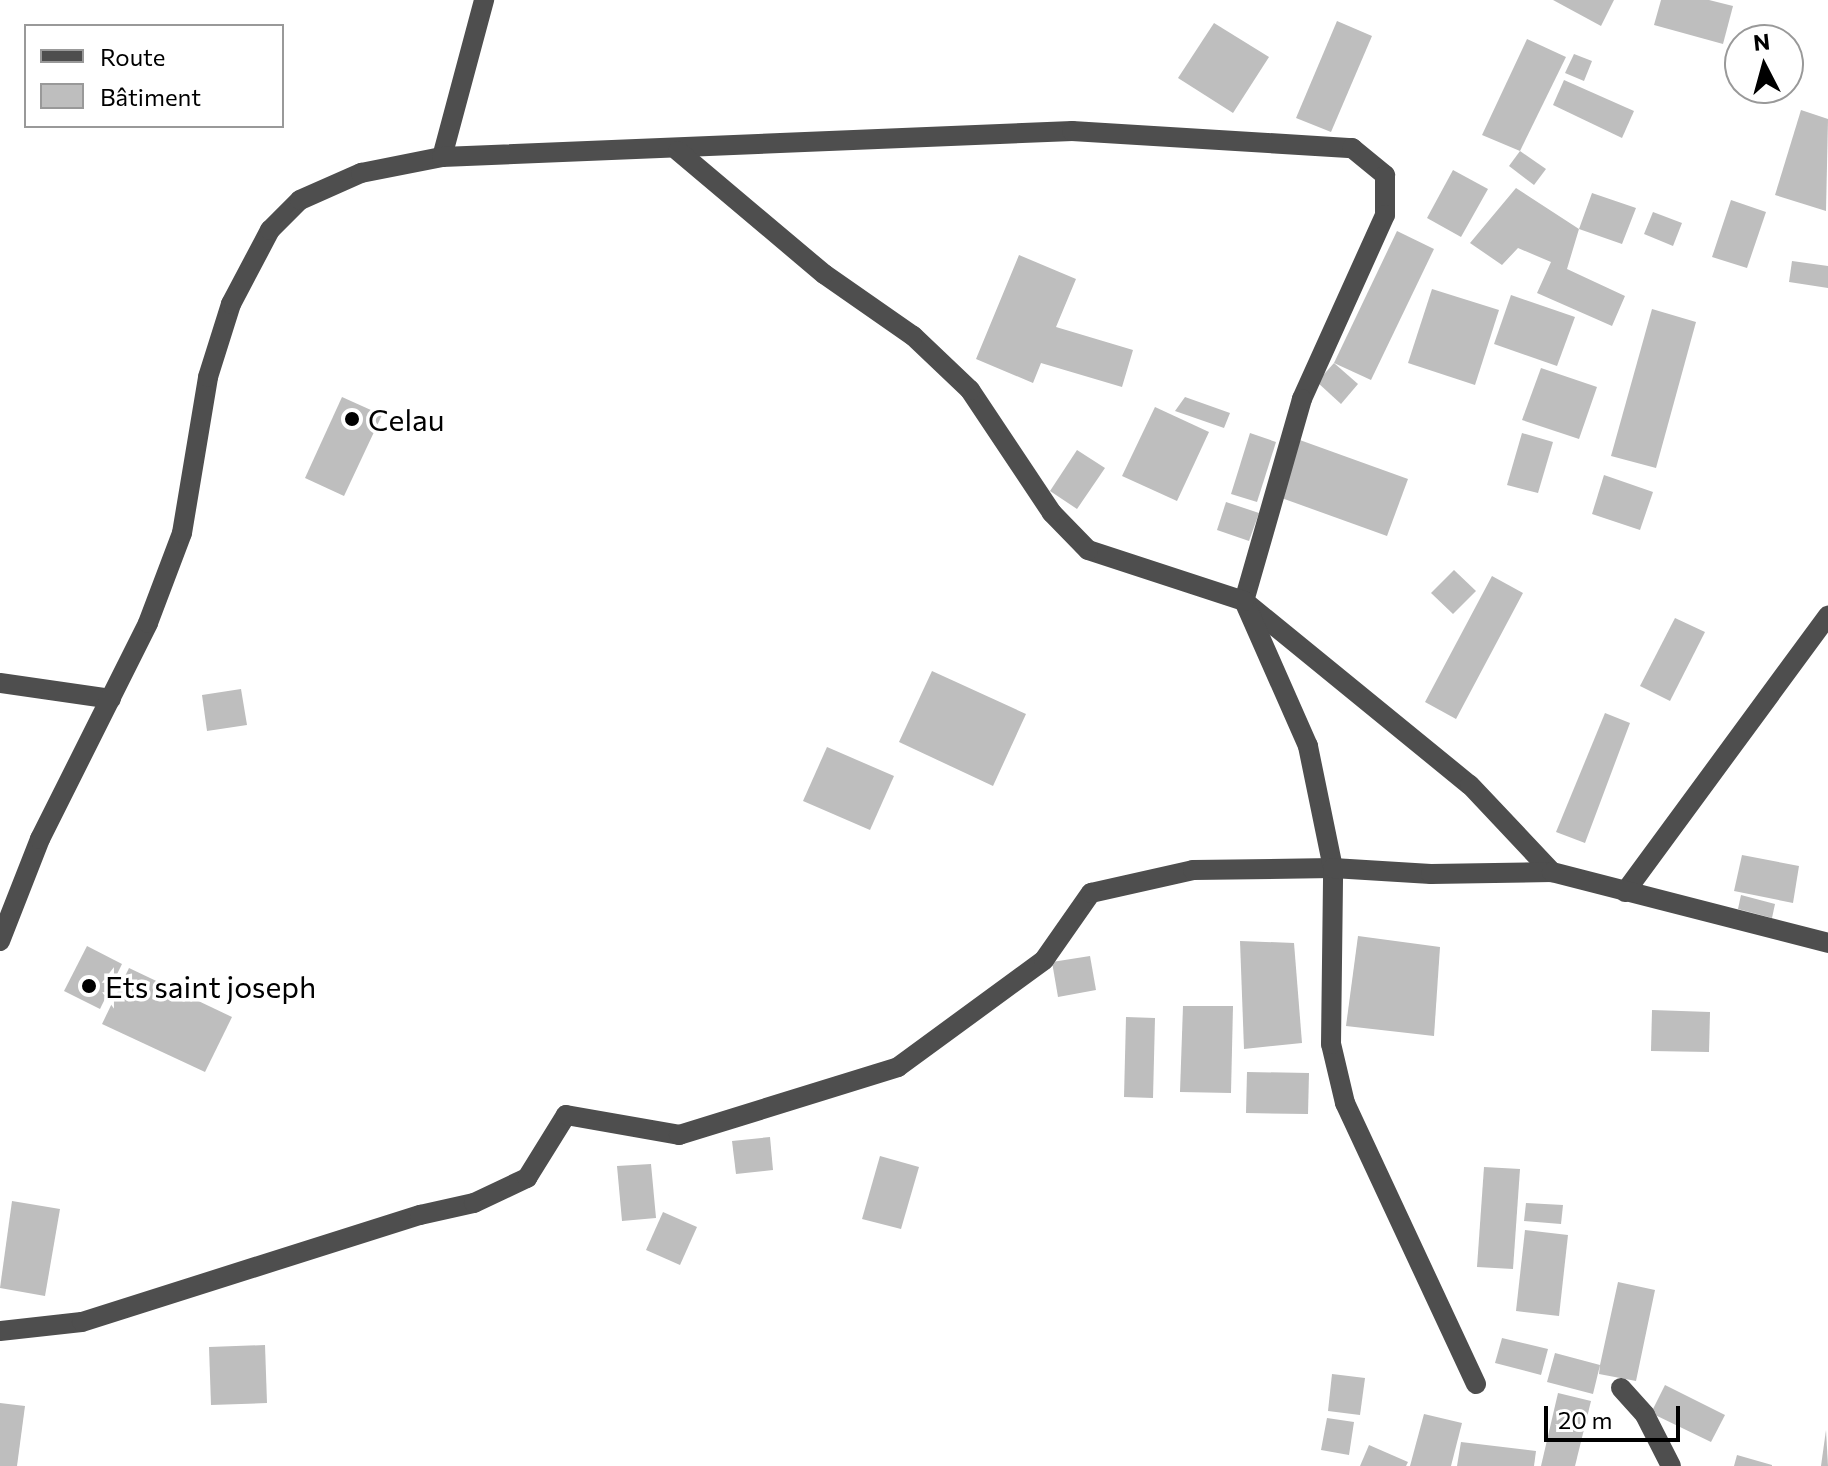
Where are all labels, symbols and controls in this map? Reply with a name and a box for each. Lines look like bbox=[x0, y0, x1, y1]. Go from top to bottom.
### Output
legend bbox=[24, 24, 284, 128]
north arrow bbox=[1724, 24, 1804, 104]
text: N bbox=[1752, 27, 1771, 56]
text: Route bbox=[100, 42, 165, 71]
text: Bâtiment bbox=[100, 82, 201, 111]
place label: Celau bbox=[368, 401, 444, 437]
marker: Celau bbox=[343, 410, 361, 428]
place label: Ets saint joseph bbox=[105, 968, 316, 1004]
marker: Ets saint joseph bbox=[80, 977, 98, 995]
scale bar bbox=[1548, 1390, 1684, 1440]
text: 20 m bbox=[1558, 1405, 1612, 1434]

